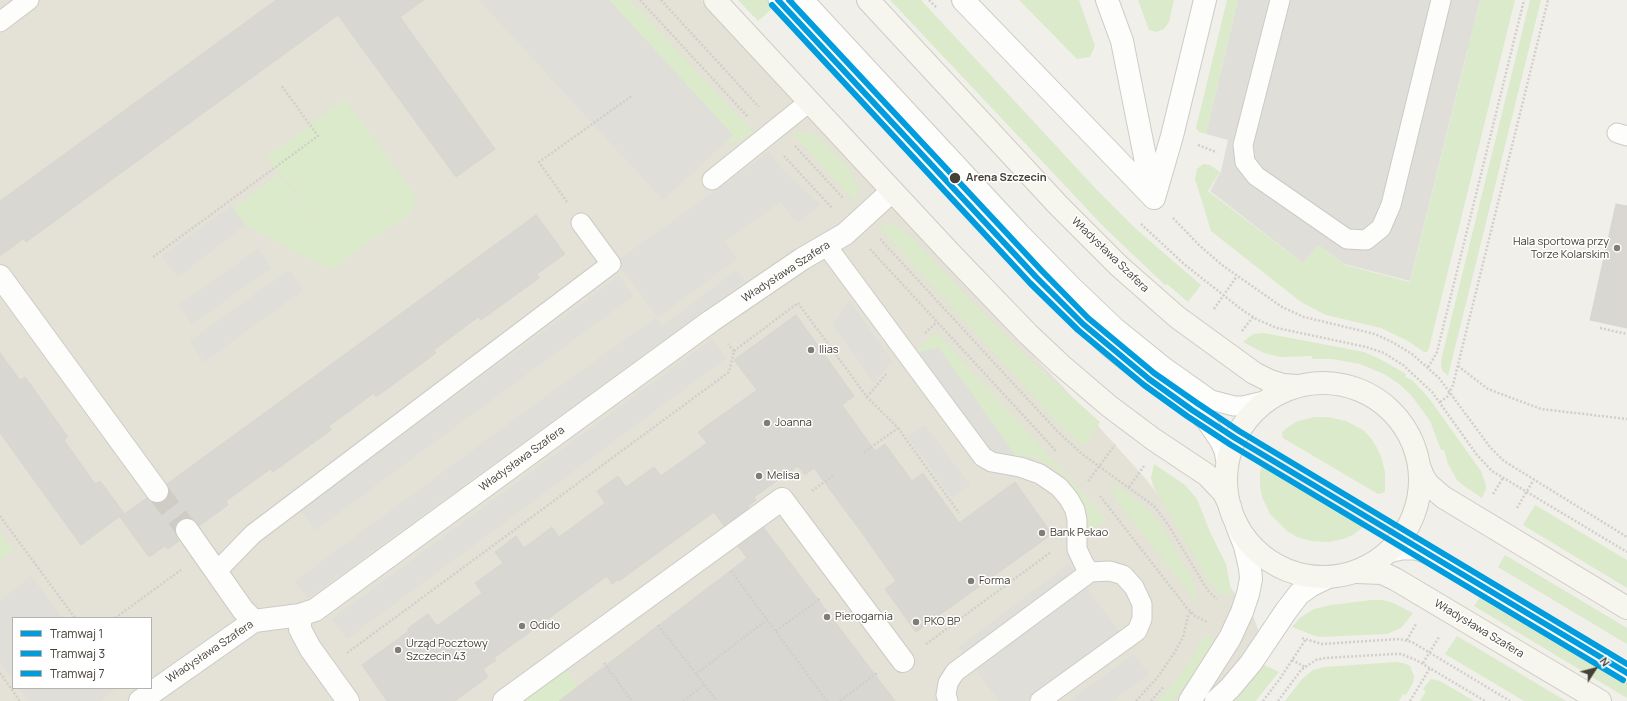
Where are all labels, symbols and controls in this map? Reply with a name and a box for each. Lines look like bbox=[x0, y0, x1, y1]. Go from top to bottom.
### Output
marker: Arena Szczecin bbox=[948, 171, 962, 185]
place label: Arena Szczecin bbox=[966, 171, 1047, 185]
street label: Władysława Szafera bbox=[1069, 215, 1151, 295]
place label: Hala sportowa przy Torze Kolarskim bbox=[1513, 235, 1609, 261]
street label: Władysława Szafera bbox=[739, 239, 833, 305]
marker: Hala sportowa przy Torze Kolarskim bbox=[1612, 243, 1622, 253]
place label: Ilias bbox=[819, 343, 839, 357]
marker: Ilias bbox=[806, 345, 816, 355]
place label: Joanna bbox=[775, 416, 812, 430]
marker: Joanna bbox=[762, 418, 772, 428]
street label: Władysława Szafera bbox=[477, 424, 567, 494]
place label: Melisa bbox=[767, 469, 800, 483]
marker: Melisa bbox=[754, 471, 764, 481]
place label: Bank Pekao bbox=[1050, 526, 1108, 540]
marker: Bank Pekao bbox=[1037, 528, 1047, 538]
place label: Forma bbox=[979, 574, 1010, 588]
marker: Forma bbox=[966, 576, 976, 586]
street label: Władysława Szafera bbox=[1432, 597, 1526, 661]
place label: Pierogarnia bbox=[835, 610, 893, 624]
marker: Pierogarnia bbox=[822, 612, 832, 622]
place label: PKO BP bbox=[924, 615, 960, 629]
legend bbox=[12, 617, 152, 689]
marker: PKO BP bbox=[911, 617, 921, 627]
street label: Władysława Szafera bbox=[164, 618, 256, 686]
place label: Odido bbox=[530, 619, 560, 633]
marker: Odido bbox=[517, 621, 527, 631]
text: Tramwaj 1 bbox=[50, 625, 103, 642]
place label: Urząd Pocztowy Szczecin 43 bbox=[406, 637, 488, 663]
text: Tramwaj 3 bbox=[50, 645, 105, 662]
marker: Urząd Pocztowy Szczecin 43 bbox=[393, 645, 403, 655]
north arrow bbox=[1575, 649, 1615, 689]
text: N bbox=[1597, 654, 1614, 669]
text: Tramwaj 7 bbox=[50, 665, 104, 682]

